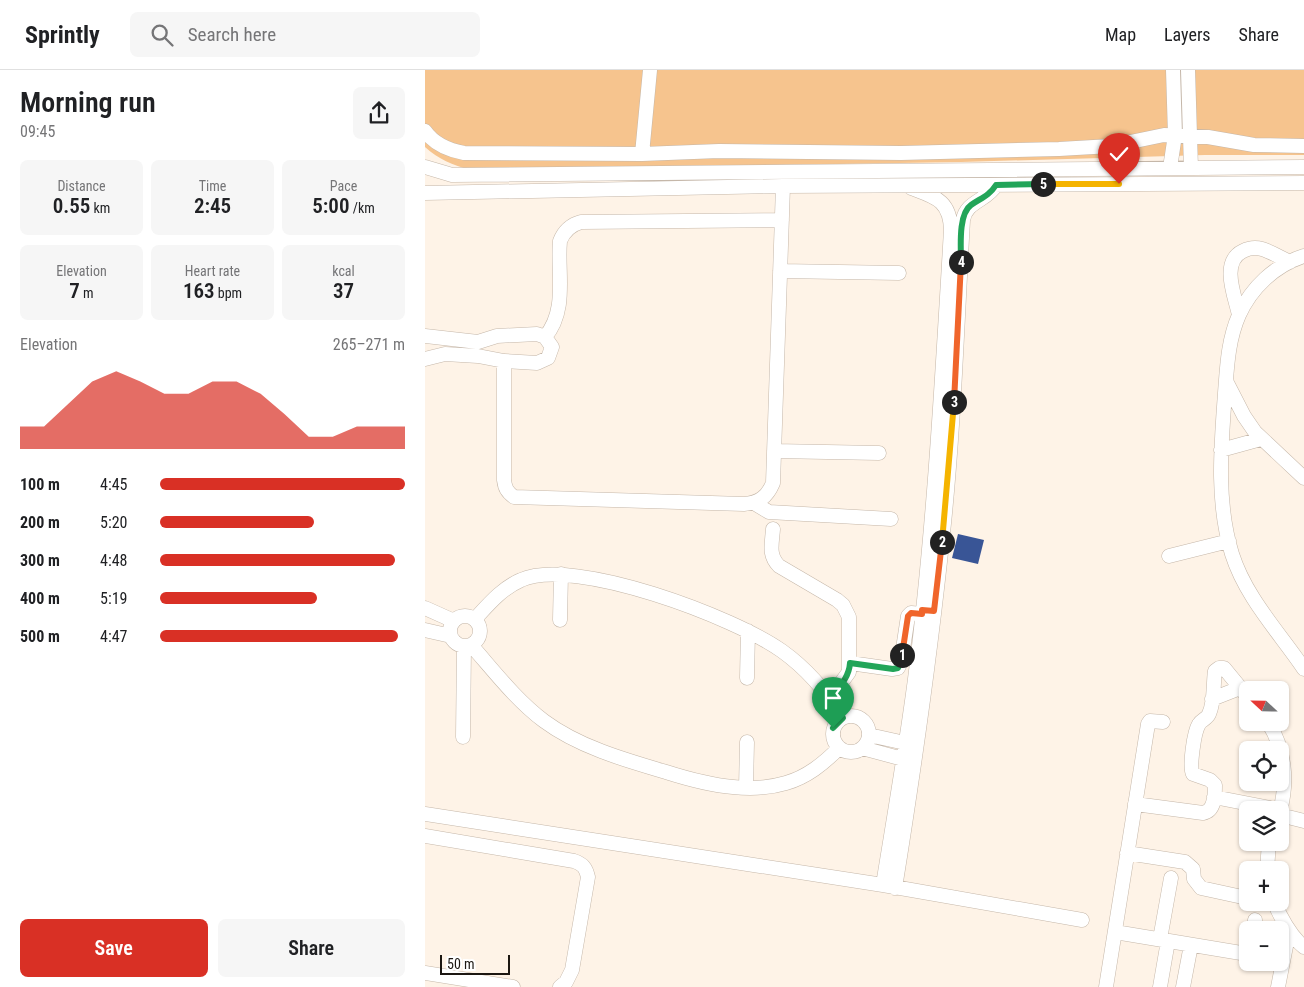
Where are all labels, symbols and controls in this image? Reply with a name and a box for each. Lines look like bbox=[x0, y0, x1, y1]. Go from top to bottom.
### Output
search box bbox=[130, 12, 480, 57]
text: Sprintly bbox=[25, 21, 100, 49]
icon: search bbox=[148, 21, 176, 49]
text: Search here bbox=[188, 23, 276, 46]
text: Map bbox=[1105, 24, 1136, 45]
text: Layers bbox=[1164, 24, 1211, 45]
text: Share bbox=[1239, 24, 1279, 45]
text: Morning run bbox=[20, 86, 156, 119]
button: share bbox=[353, 87, 405, 139]
text: 09:45 bbox=[20, 122, 55, 141]
pin bbox=[1098, 133, 1140, 184]
icon: check bbox=[1105, 140, 1133, 168]
pin: 5 bbox=[1031, 172, 1055, 196]
text: 5 bbox=[1040, 176, 1047, 192]
text: Distance bbox=[57, 178, 106, 194]
text: Time bbox=[199, 178, 226, 194]
text: Pace bbox=[330, 178, 357, 194]
text: 0.55 bbox=[53, 194, 90, 218]
text: 2:45 bbox=[194, 194, 231, 218]
text: 5:00 bbox=[312, 194, 349, 218]
text: km bbox=[90, 200, 110, 216]
text: /km bbox=[349, 200, 375, 216]
pin: 4 bbox=[949, 250, 973, 274]
text: 4 bbox=[958, 254, 965, 270]
text: Elevation bbox=[56, 263, 107, 279]
text: Heart rate bbox=[185, 263, 240, 279]
text: kcal bbox=[332, 263, 355, 279]
text: 7 bbox=[69, 279, 80, 303]
text: 163 bbox=[183, 279, 215, 303]
text: 37 bbox=[333, 279, 354, 303]
text: m bbox=[80, 285, 94, 301]
text: bpm bbox=[215, 285, 242, 301]
text: Elevation bbox=[20, 335, 78, 354]
text: 265–271 m bbox=[333, 335, 405, 354]
pin: 3 bbox=[941, 390, 967, 414]
text: 3 bbox=[951, 394, 958, 410]
text: 100 m bbox=[20, 475, 60, 494]
text: 4:45 bbox=[100, 475, 127, 494]
text: 200 m bbox=[20, 513, 60, 532]
text: 5:20 bbox=[100, 513, 127, 532]
pin: 2 bbox=[929, 530, 955, 554]
text: 2 bbox=[939, 534, 946, 550]
text: 300 m bbox=[20, 551, 60, 570]
text: 4:48 bbox=[100, 551, 127, 570]
text: 400 m bbox=[20, 589, 60, 608]
text: 5:19 bbox=[100, 589, 127, 608]
text: 500 m bbox=[20, 627, 60, 646]
text: 4:47 bbox=[100, 627, 127, 646]
pin: 1 bbox=[889, 642, 915, 668]
text: 1 bbox=[899, 647, 906, 663]
pin bbox=[812, 677, 854, 728]
north arrow bbox=[1239, 681, 1289, 731]
map controls bbox=[1239, 681, 1289, 971]
icon: arrive bbox=[819, 684, 847, 712]
button: locate bbox=[1239, 741, 1289, 791]
button: layers bbox=[1239, 801, 1289, 851]
button: + bbox=[1239, 861, 1289, 911]
button: Save bbox=[20, 919, 208, 977]
button: Share bbox=[218, 919, 405, 977]
button: − bbox=[1239, 921, 1289, 971]
scale bar bbox=[440, 952, 510, 975]
text: 50 m bbox=[447, 956, 475, 972]

